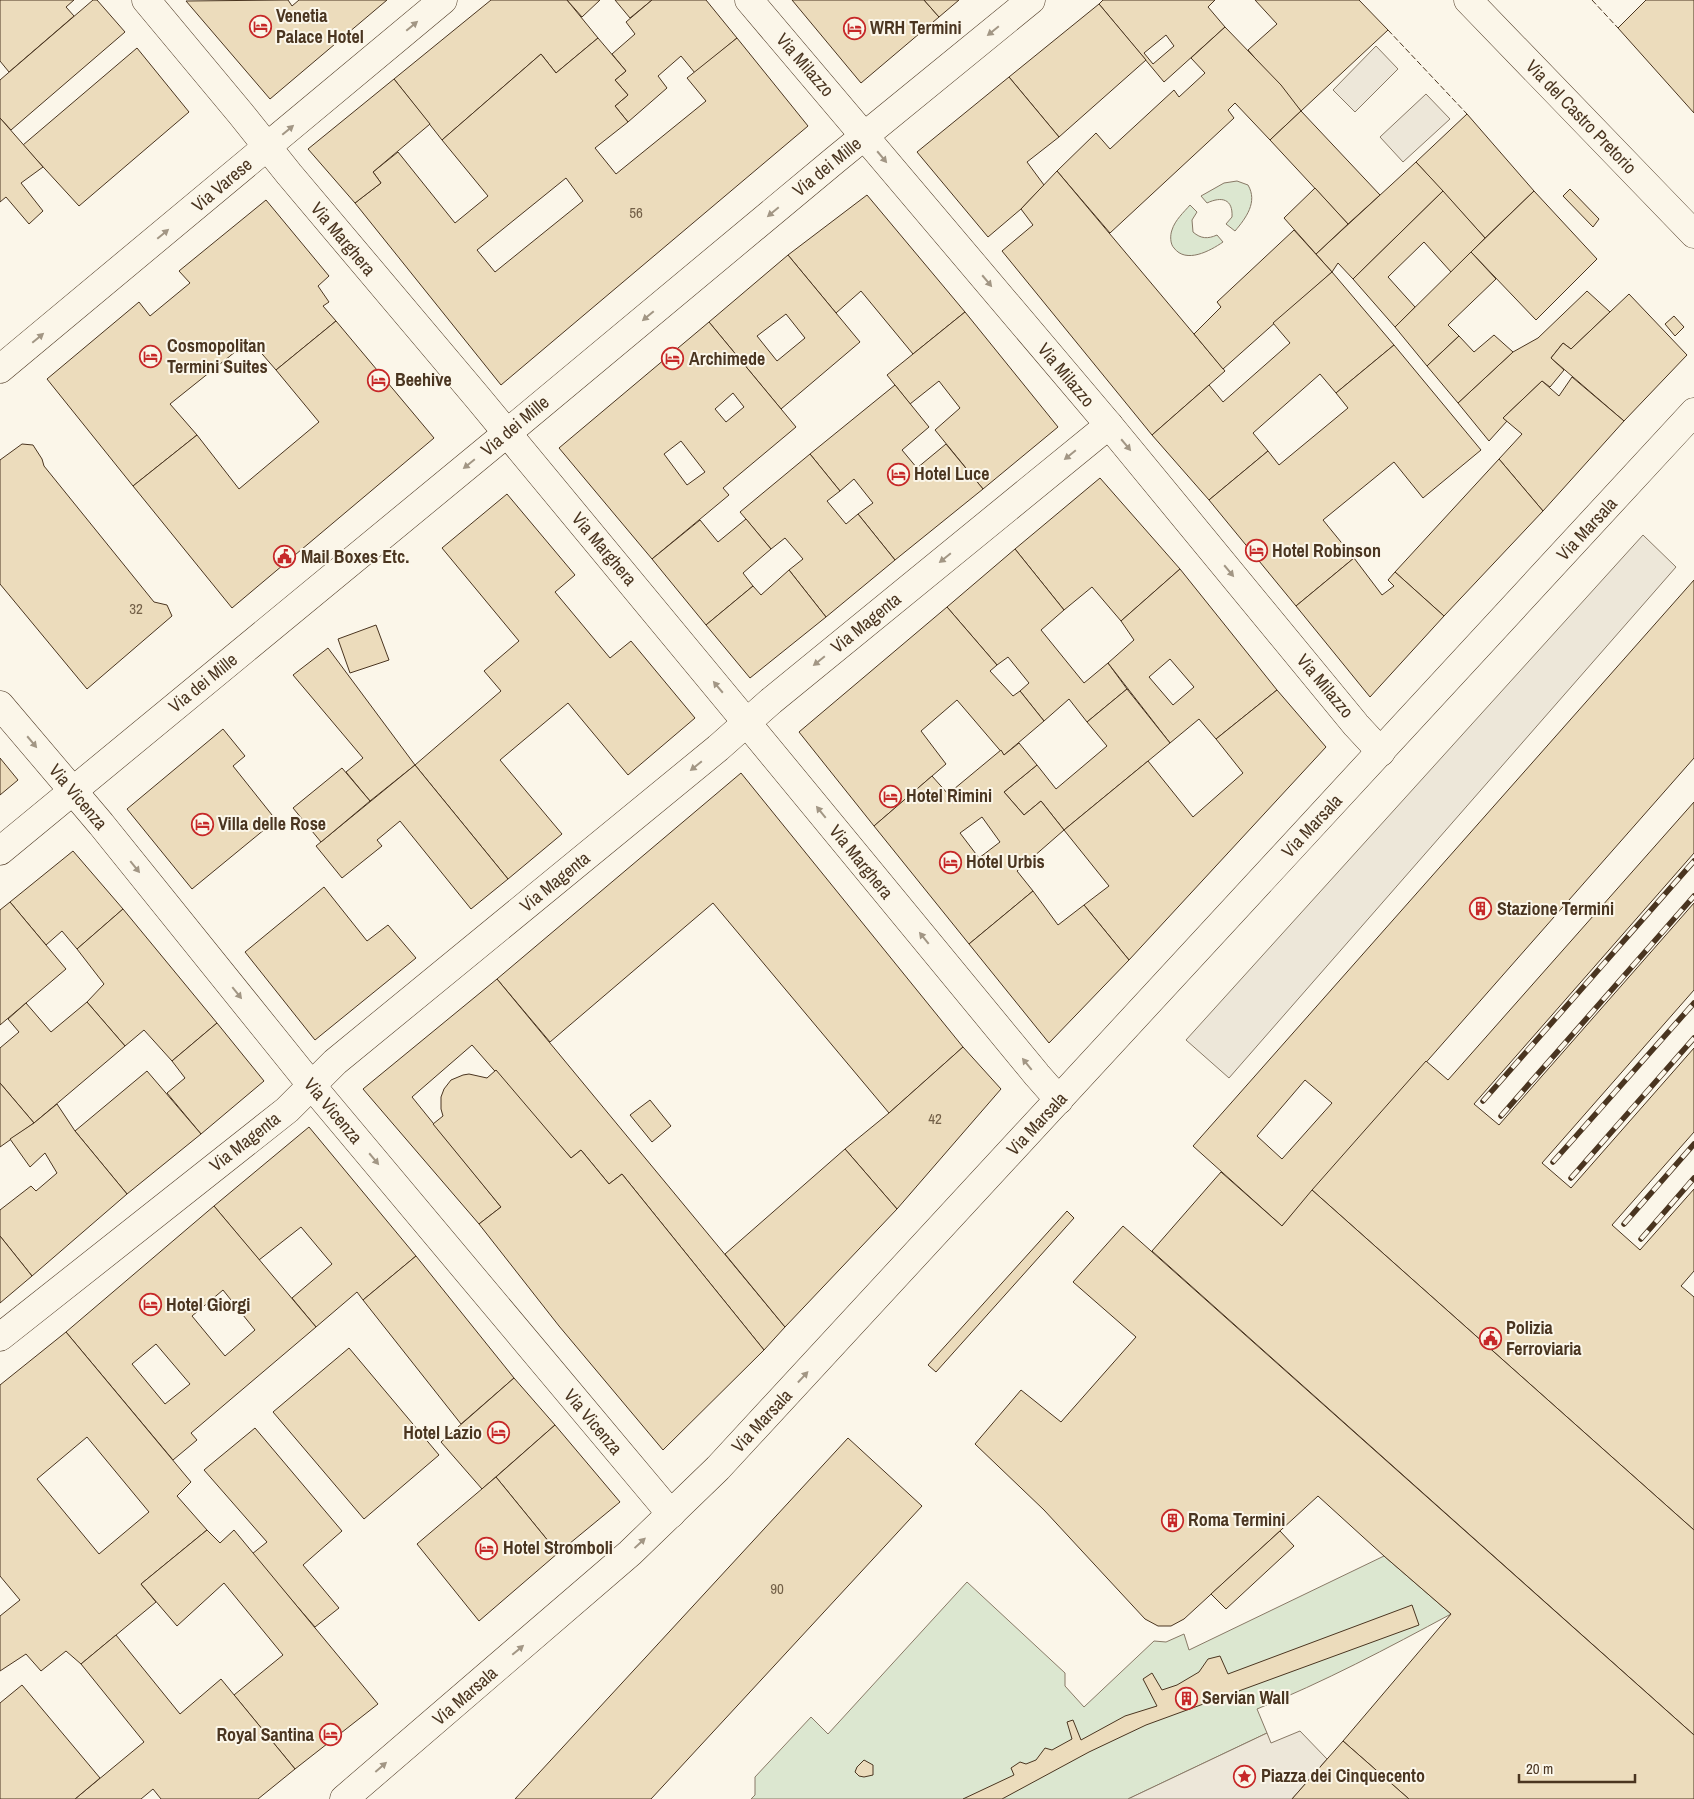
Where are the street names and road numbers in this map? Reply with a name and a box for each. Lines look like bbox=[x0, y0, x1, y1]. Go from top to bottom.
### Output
street label: Via Milazzo bbox=[771, 27, 840, 102]
street label: Via del Castro Pretorio bbox=[1520, 54, 1642, 179]
street label: Via dei Mille bbox=[787, 131, 866, 202]
street label: Via Varese bbox=[186, 152, 257, 217]
street label: Via Marghera bbox=[305, 196, 382, 281]
street label: Via Milazzo bbox=[1032, 337, 1101, 412]
street label: Via dei Mille bbox=[475, 390, 554, 461]
street label: Via Marsala bbox=[1551, 491, 1623, 566]
street label: Via Marghera bbox=[566, 506, 643, 591]
street label: Via Magenta bbox=[825, 587, 906, 659]
street label: Via dei Mille bbox=[163, 647, 242, 718]
street label: Via Milazzo bbox=[1291, 648, 1360, 723]
street label: Via Vicenza bbox=[43, 758, 113, 835]
street label: Via Marsala bbox=[1276, 788, 1348, 863]
street label: Via Marghera bbox=[824, 819, 899, 904]
street label: Via Magenta bbox=[514, 846, 595, 918]
street label: Via Vicenza bbox=[298, 1072, 368, 1149]
street label: Via Marsala bbox=[1001, 1086, 1073, 1161]
street label: Via Magenta bbox=[204, 1106, 285, 1177]
street label: Via Vicenza bbox=[558, 1383, 628, 1460]
street label: Via Marsala bbox=[726, 1383, 798, 1458]
street label: Via Marsala bbox=[427, 1660, 502, 1731]

